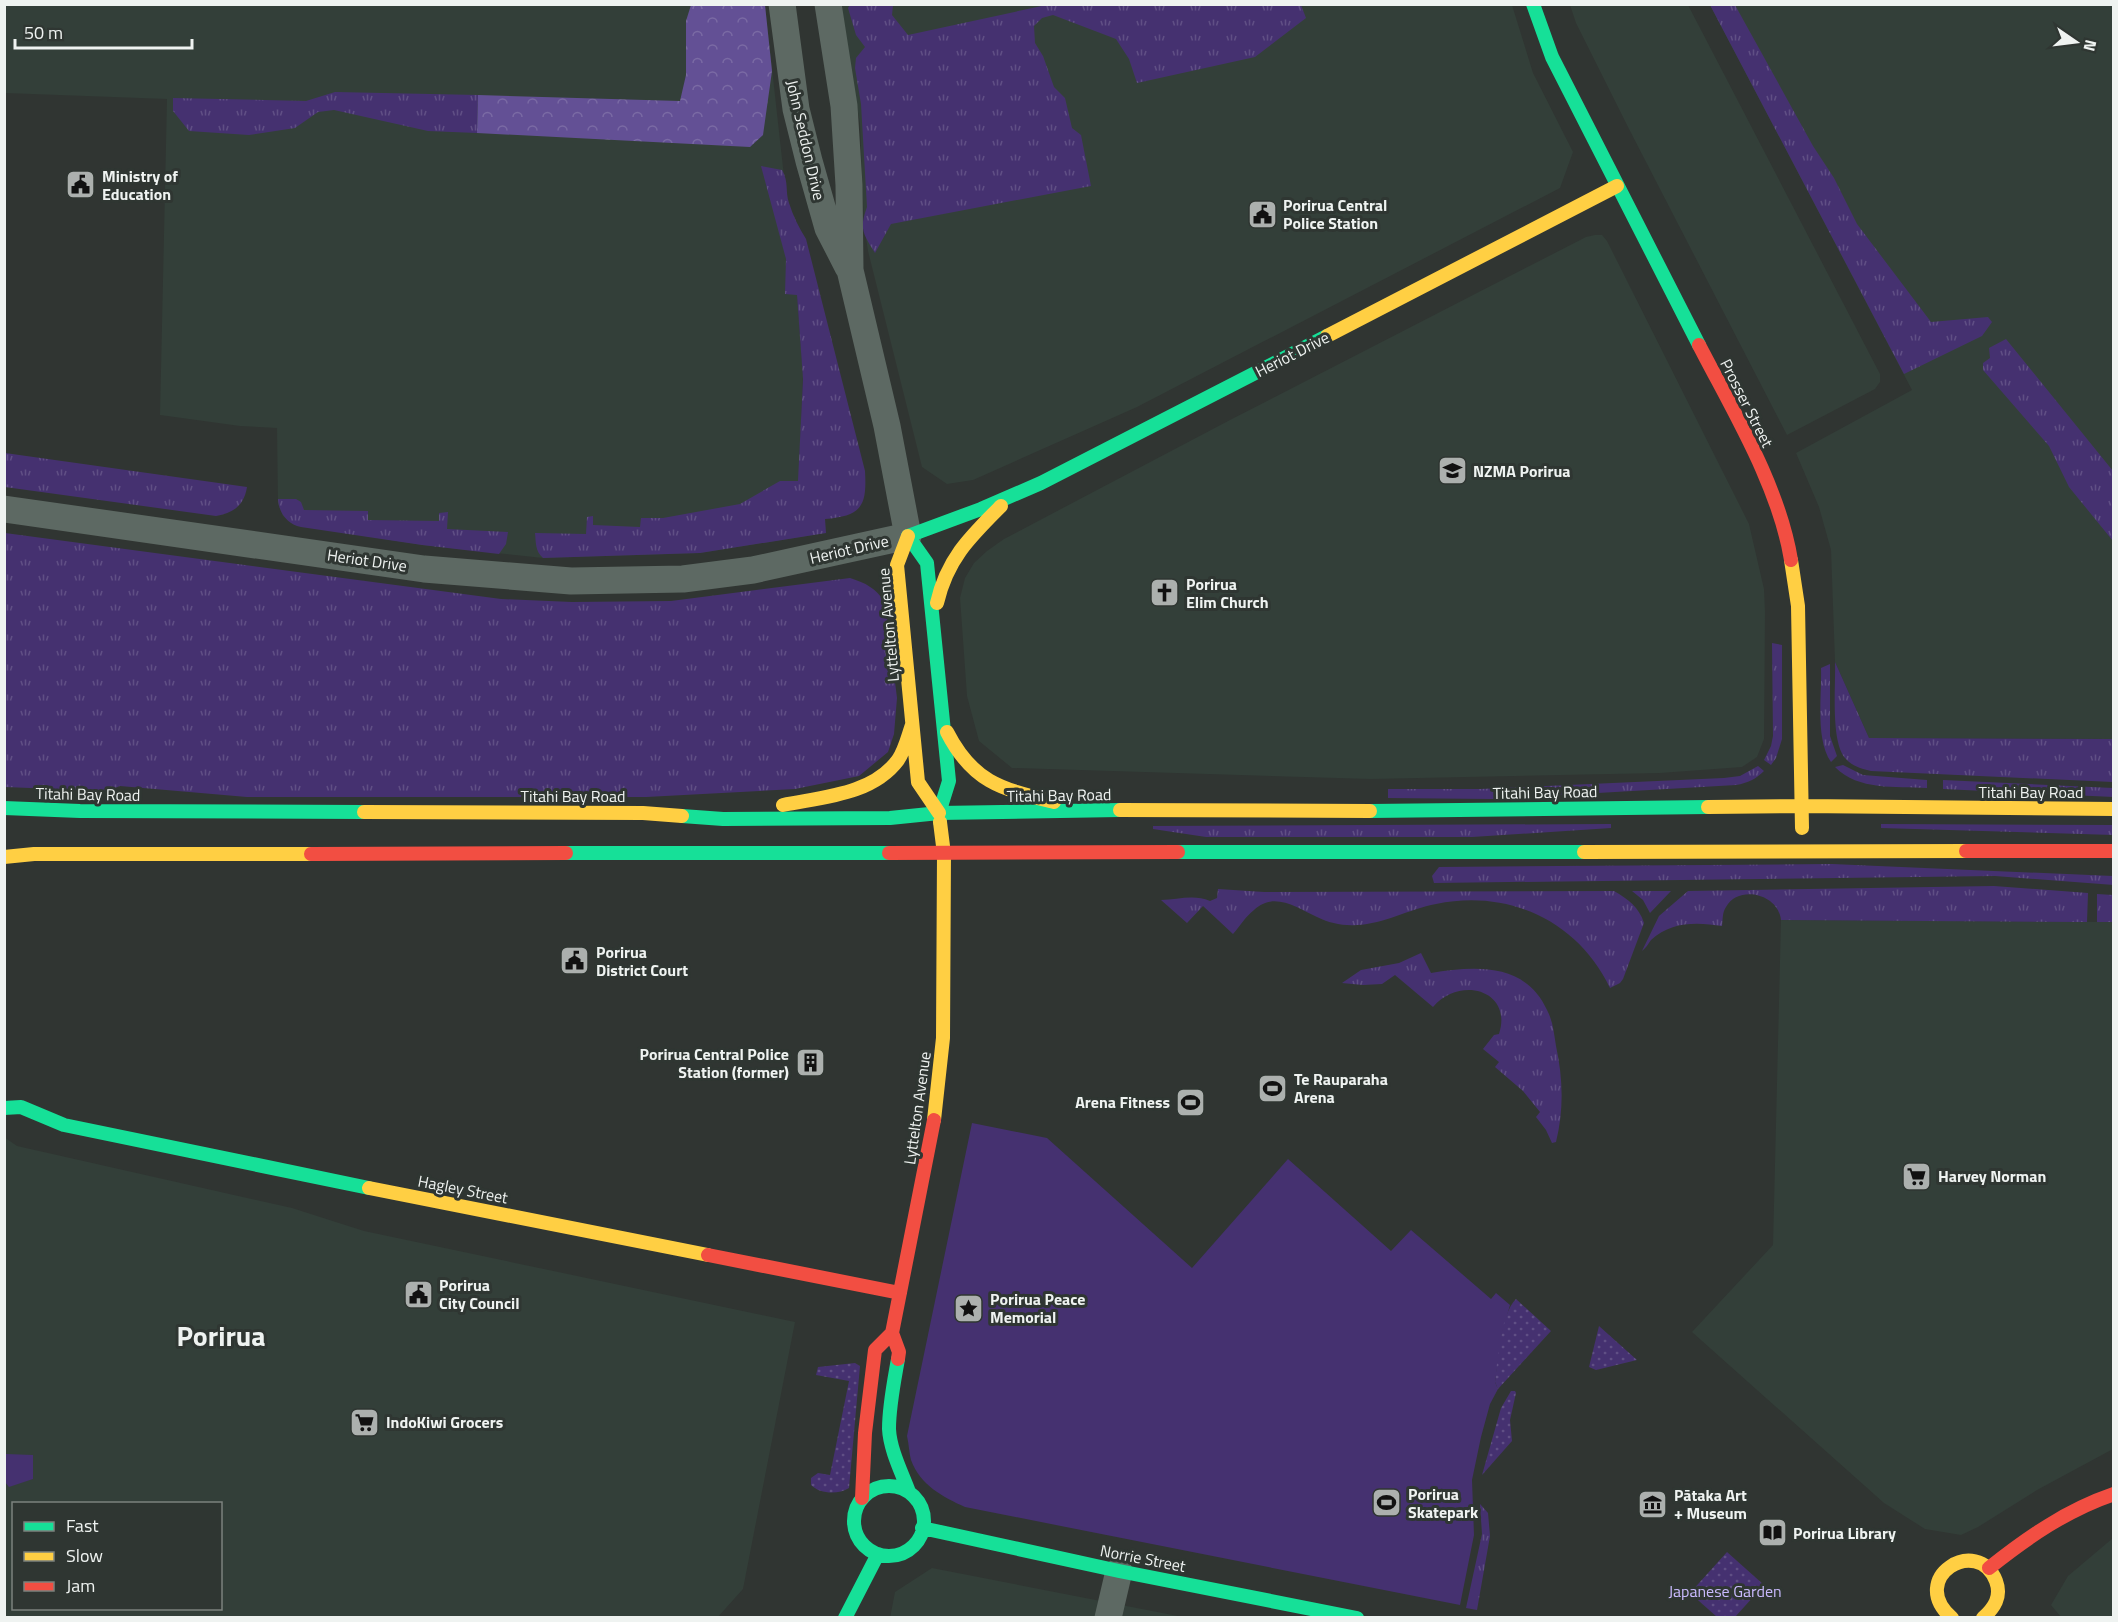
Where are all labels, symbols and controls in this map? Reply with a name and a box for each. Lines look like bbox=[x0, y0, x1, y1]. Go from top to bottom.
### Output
scale bar bbox=[15, 12, 192, 50]
north arrow bbox=[2046, 12, 2106, 72]
text: 50 m bbox=[24, 19, 63, 46]
text: N bbox=[2078, 37, 2104, 54]
street label: John Seddon Drive bbox=[780, 77, 832, 203]
place label: Ministry of Education bbox=[102, 164, 178, 206]
public building icon: Ministry of Education bbox=[65, 169, 97, 201]
place label: Porirua Central Police Station bbox=[1283, 193, 1387, 235]
public building icon: Porirua Central Police Station bbox=[1246, 198, 1278, 230]
street label: Heriot Drive bbox=[1251, 325, 1333, 383]
street label: Prosser Street bbox=[1714, 355, 1780, 452]
school or university icon: NZMA Porirua bbox=[1436, 455, 1468, 487]
place label: NZMA Porirua bbox=[1473, 459, 1570, 483]
street label: Heriot Drive bbox=[807, 528, 891, 570]
street label: Heriot Drive bbox=[326, 543, 408, 577]
street label: Lyttelton Avenue bbox=[871, 567, 905, 683]
place label: Porirua Elim Church bbox=[1186, 572, 1269, 614]
church icon: Porirua Elim Church bbox=[1149, 577, 1181, 609]
street label: Titahi Bay Road bbox=[1492, 779, 1598, 805]
street label: Titahi Bay Road bbox=[1979, 780, 2083, 804]
street label: Titahi Bay Road bbox=[35, 781, 141, 807]
street label: Titahi Bay Road bbox=[1006, 782, 1112, 808]
street label: Titahi Bay Road bbox=[521, 784, 625, 808]
place label: Porirua District Court bbox=[596, 940, 688, 982]
public building icon: Porirua District Court bbox=[559, 945, 591, 977]
place label: Porirua Central Police Station (former) bbox=[640, 1042, 789, 1084]
building icon: Porirua Central Police Station (former) bbox=[794, 1047, 826, 1079]
street label: Lyttelton Avenue bbox=[897, 1050, 937, 1166]
place label: Te Rauparaha Arena bbox=[1294, 1067, 1388, 1109]
sports icon: Te Rauparaha Arena bbox=[1257, 1072, 1289, 1104]
sports icon: Arena Fitness bbox=[1175, 1086, 1207, 1118]
place label: Arena Fitness bbox=[1075, 1090, 1170, 1114]
supermarket icon: Harvey Norman bbox=[1901, 1160, 1933, 1192]
place label: Harvey Norman bbox=[1938, 1164, 2046, 1188]
street label: Hagley Street bbox=[416, 1169, 510, 1210]
place label: Porirua City Council bbox=[439, 1273, 520, 1315]
public building icon: Porirua City Council bbox=[402, 1278, 434, 1310]
place label: Porirua Peace Memorial bbox=[990, 1287, 1086, 1329]
place icon: Porirua Peace Memorial bbox=[953, 1292, 985, 1324]
district label: Porirua bbox=[176, 1314, 266, 1357]
supermarket icon: IndoKiwi Grocers bbox=[349, 1406, 381, 1438]
place label: IndoKiwi Grocers bbox=[386, 1410, 503, 1434]
place label: Porirua Skatepark bbox=[1408, 1482, 1479, 1524]
place label: Pātaka Art + Museum bbox=[1674, 1483, 1747, 1525]
sports icon: Porirua Skatepark bbox=[1371, 1487, 1403, 1519]
museum icon: Pātaka Art + Museum bbox=[1637, 1488, 1669, 1520]
legend bbox=[12, 1502, 222, 1610]
text: Fast bbox=[66, 1512, 99, 1539]
library icon: Porirua Library bbox=[1756, 1517, 1788, 1549]
place label: Porirua Library bbox=[1793, 1521, 1896, 1545]
street label: Norrie Street bbox=[1098, 1538, 1188, 1578]
text: Slow bbox=[66, 1542, 103, 1569]
text: Jam bbox=[66, 1572, 95, 1599]
park label: Japanese Garden bbox=[1668, 1579, 1782, 1603]

